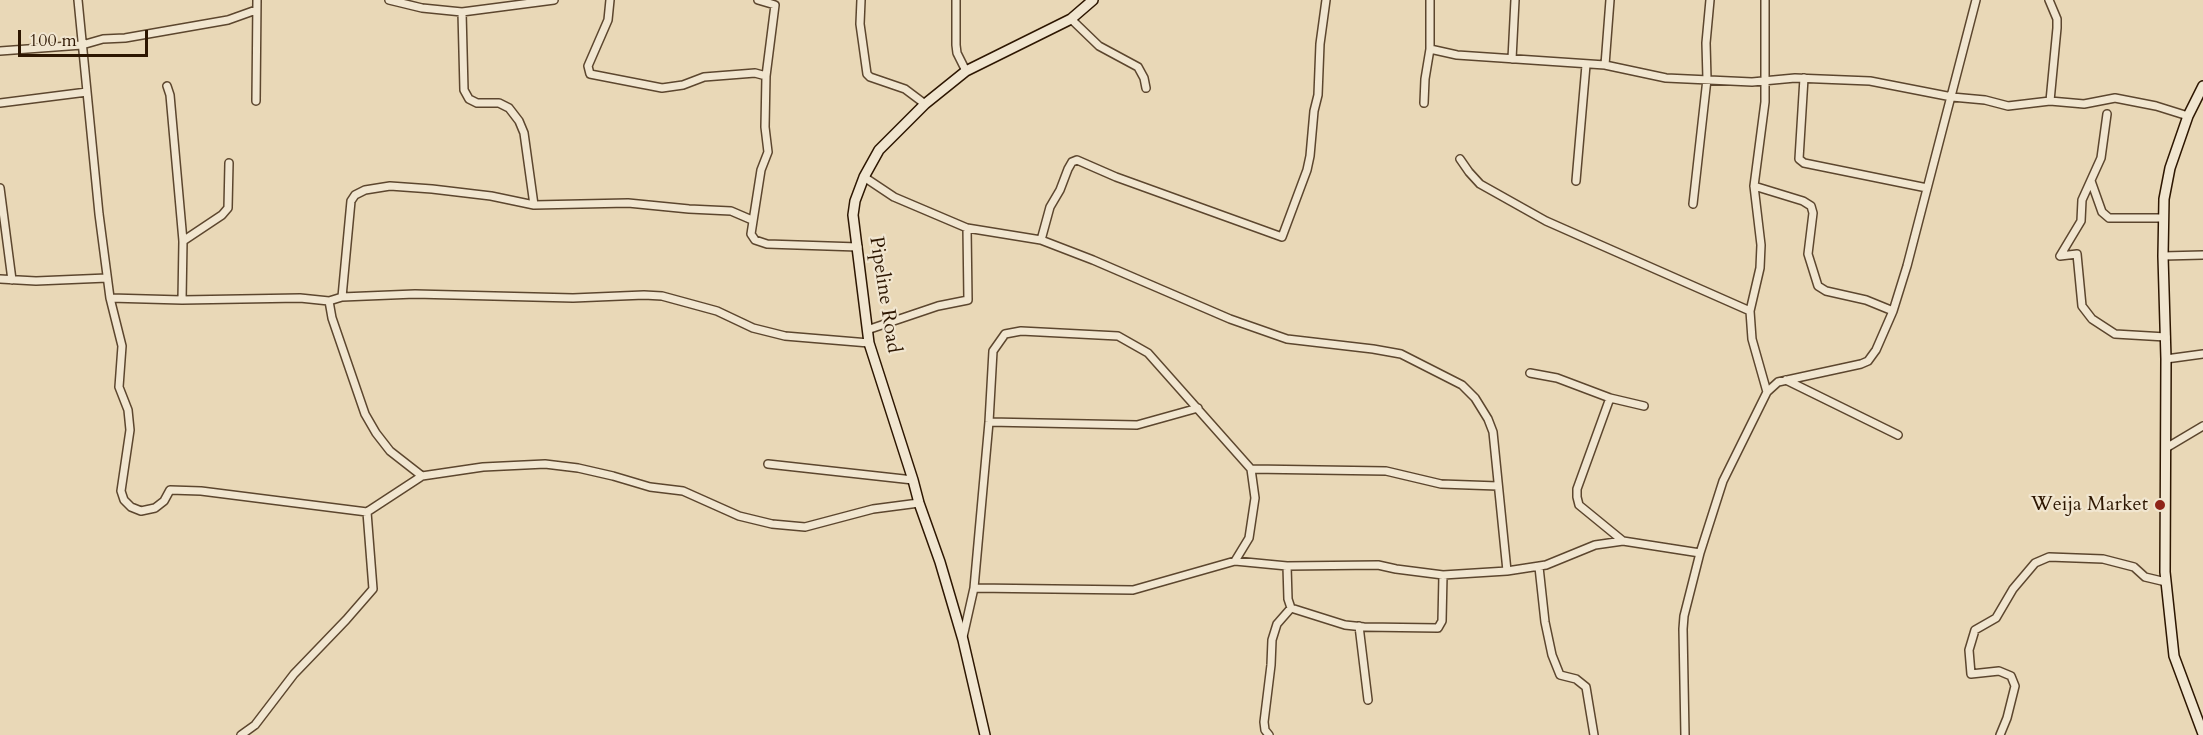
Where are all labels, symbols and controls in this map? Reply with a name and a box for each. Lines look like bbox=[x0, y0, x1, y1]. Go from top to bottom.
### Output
scale bar bbox=[21, 18, 152, 56]
text: 100 m bbox=[29, 28, 77, 53]
street label: Pipeline Road bbox=[863, 235, 905, 355]
place label: Weija Market bbox=[2031, 493, 2148, 517]
marker: Weija Market bbox=[2153, 498, 2167, 512]

